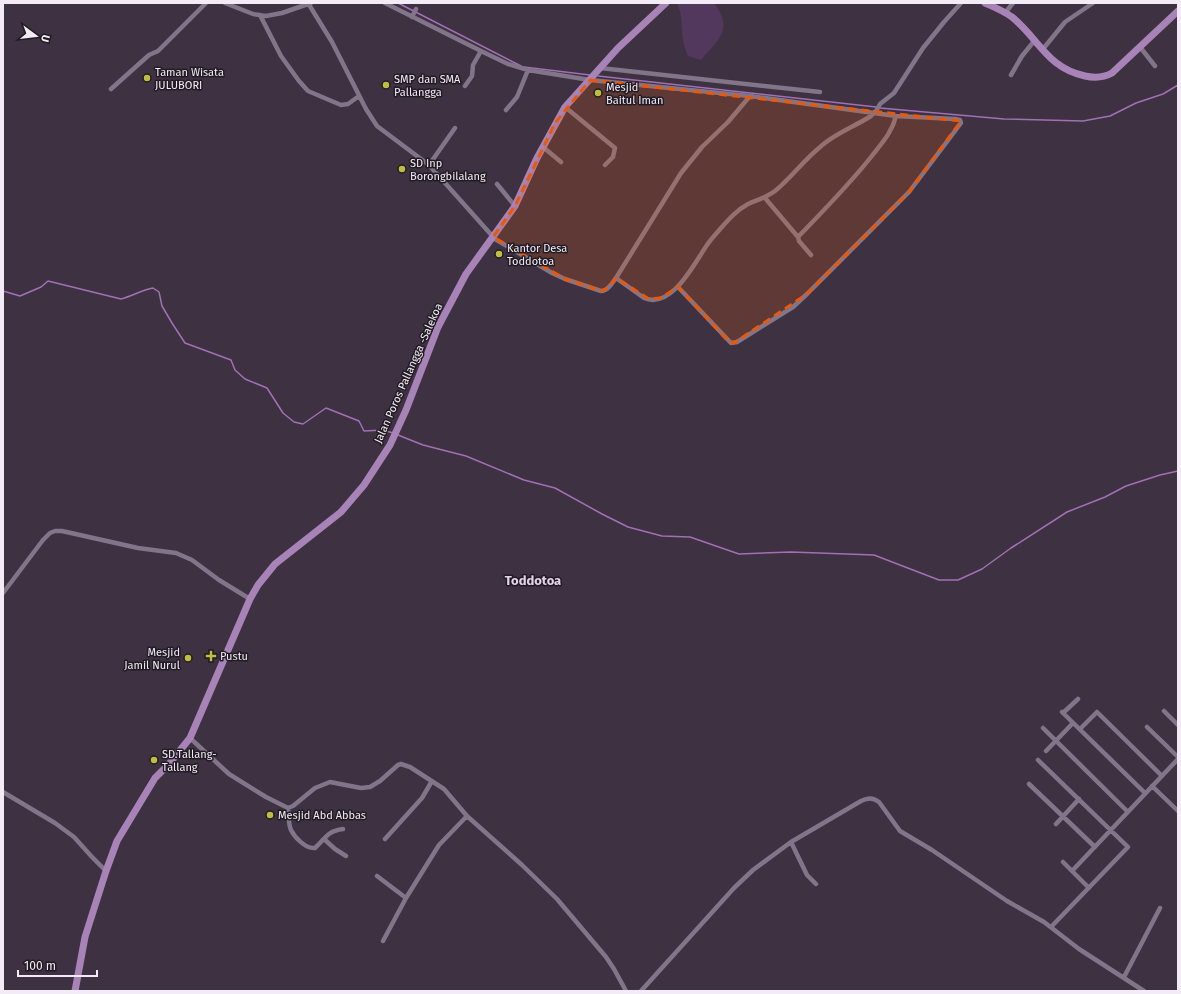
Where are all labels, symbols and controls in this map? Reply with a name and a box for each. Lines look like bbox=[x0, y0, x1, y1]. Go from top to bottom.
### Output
north arrow bbox=[16, 16, 56, 56]
text: U bbox=[38, 33, 52, 44]
place label: Taman Wisata JULUBORI bbox=[155, 66, 224, 92]
marker: Taman Wisata JULUBORI bbox=[142, 73, 152, 83]
place label: SMP dan SMA Pallangga bbox=[394, 73, 461, 99]
marker: SMP dan SMA Pallangga bbox=[381, 80, 391, 90]
place label: Mesjid Baitul Iman bbox=[606, 81, 663, 107]
marker: Mesjid Baitul Iman bbox=[593, 88, 603, 98]
place label: SD Inp Borongbilalang bbox=[410, 157, 486, 183]
marker: SD Inp Borongbilalang bbox=[397, 164, 407, 174]
place label: Kantor Desa Toddotoa bbox=[507, 242, 567, 268]
marker: Kantor Desa Toddotoa bbox=[494, 249, 504, 259]
street label: Jalan Poros Pallangga -Salekoa bbox=[372, 301, 445, 445]
district label: Toddotoa bbox=[505, 573, 561, 588]
place label: Mesjid Jamil Nurul bbox=[124, 646, 180, 672]
marker: Pustu bbox=[205, 650, 217, 662]
place label: Pustu bbox=[220, 650, 248, 663]
marker: Mesjid Jamil Nurul bbox=[183, 653, 193, 663]
place label: SD.Tallang- Tallang bbox=[162, 748, 217, 774]
marker: SD.Tallang- Tallang bbox=[149, 755, 159, 765]
place label: Mesjid Abd Abbas bbox=[278, 809, 366, 822]
marker: Mesjid Abd Abbas bbox=[265, 810, 275, 820]
scale bar bbox=[18, 952, 97, 978]
text: 100 m bbox=[24, 959, 56, 973]

